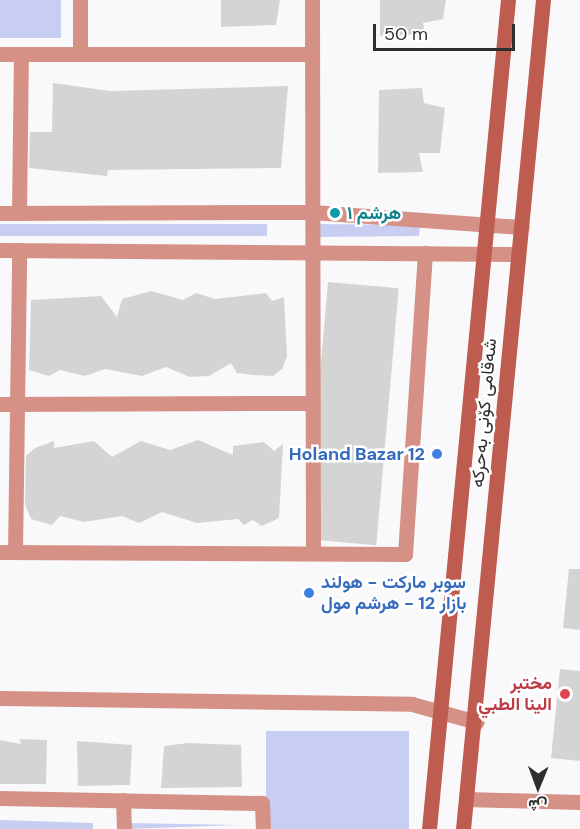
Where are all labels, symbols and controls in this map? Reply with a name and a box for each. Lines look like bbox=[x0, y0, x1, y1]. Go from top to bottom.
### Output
scale bar bbox=[376, 12, 518, 50]
text: 50 m bbox=[384, 22, 428, 46]
place label: هرشم ١ bbox=[347, 202, 401, 224]
marker: هرشم ١ bbox=[328, 206, 342, 220]
street label: شەقامی کۆنی بەحرکە bbox=[467, 337, 501, 489]
place label: Holand Bazar 12 bbox=[289, 443, 425, 465]
marker: Holand Bazar 12 bbox=[430, 447, 444, 461]
place label: سوبر ماركت - هولند بازار 12 - هرشم مول bbox=[321, 572, 466, 614]
marker: سوبر ماركت - هولند بازار 12 - هرشم مول bbox=[302, 586, 316, 600]
place label: مختبر الينا الطبي bbox=[478, 673, 552, 716]
marker: مختبر الينا الطبي bbox=[556, 685, 574, 703]
north arrow bbox=[508, 757, 568, 817]
text: ش bbox=[528, 795, 547, 816]

